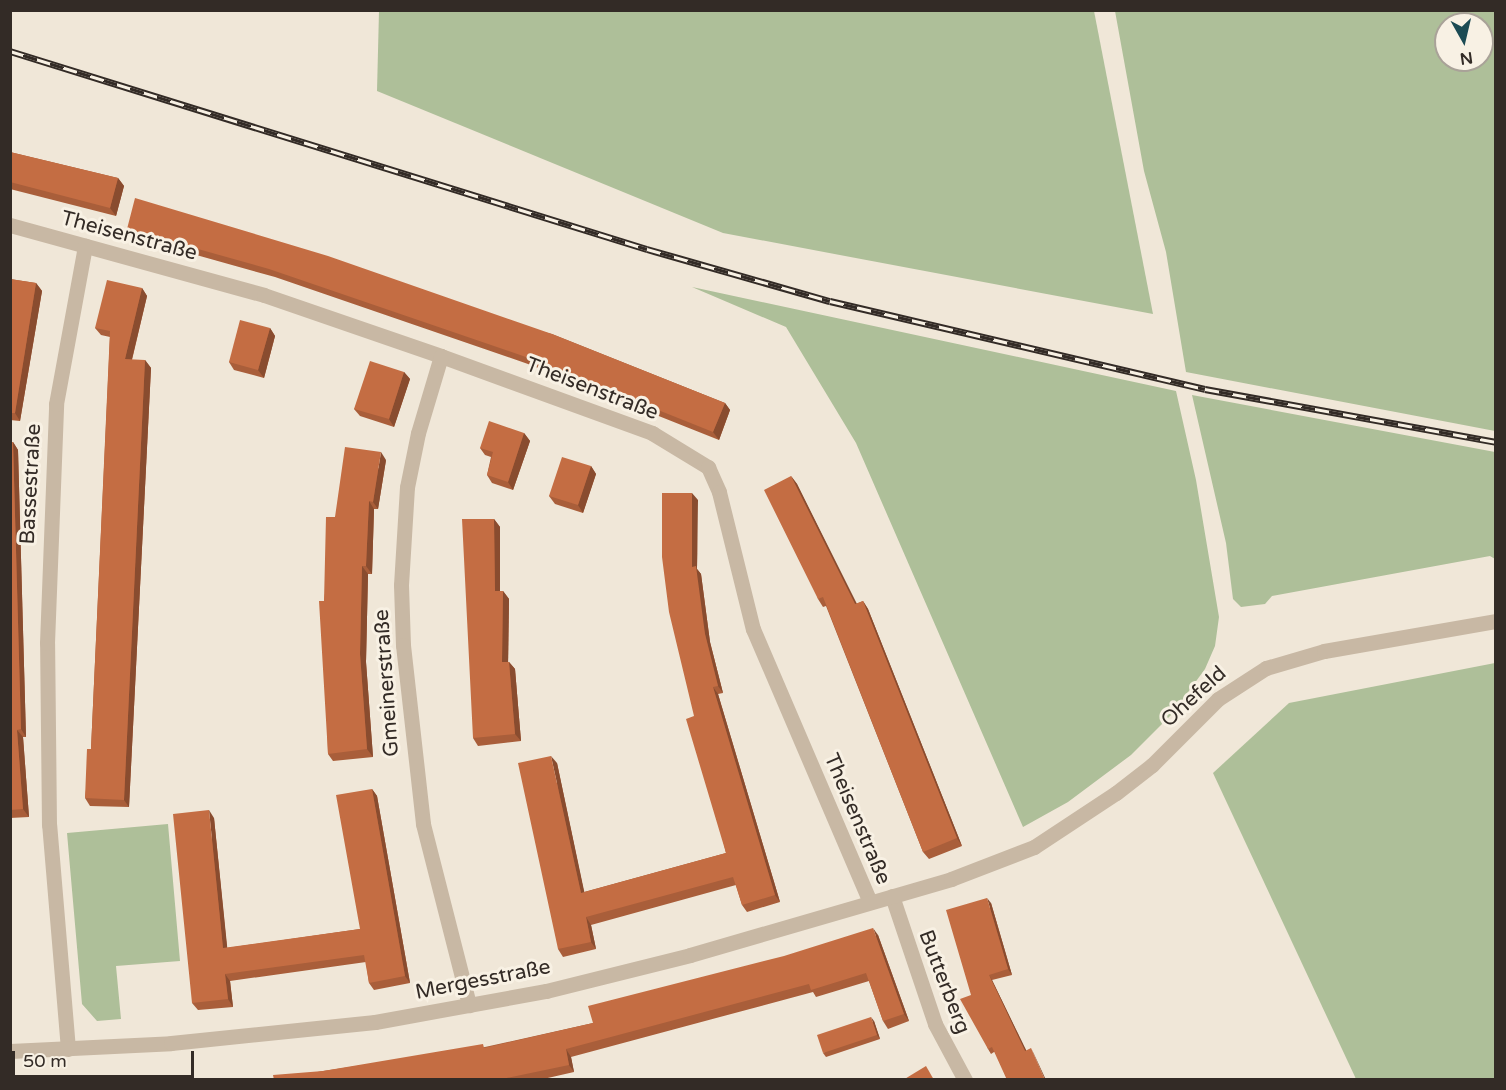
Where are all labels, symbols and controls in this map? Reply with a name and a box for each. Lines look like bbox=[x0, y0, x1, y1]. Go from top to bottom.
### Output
north arrow bbox=[1434, 12, 1494, 72]
text: N bbox=[1458, 47, 1474, 69]
street label: Theisenstraße bbox=[58, 206, 200, 266]
street label: Theisenstraße bbox=[522, 352, 662, 426]
street label: Bassestraße bbox=[15, 423, 47, 545]
street label: Gmeinerstraße bbox=[369, 609, 405, 757]
street label: Ohefeld bbox=[1156, 661, 1232, 733]
street label: Theisenstraße bbox=[818, 750, 896, 888]
street label: Butterberg bbox=[913, 927, 975, 1037]
street label: Mergesstraße bbox=[413, 955, 553, 1005]
scale bar bbox=[15, 1039, 196, 1077]
text: 50 m bbox=[23, 1050, 67, 1072]

